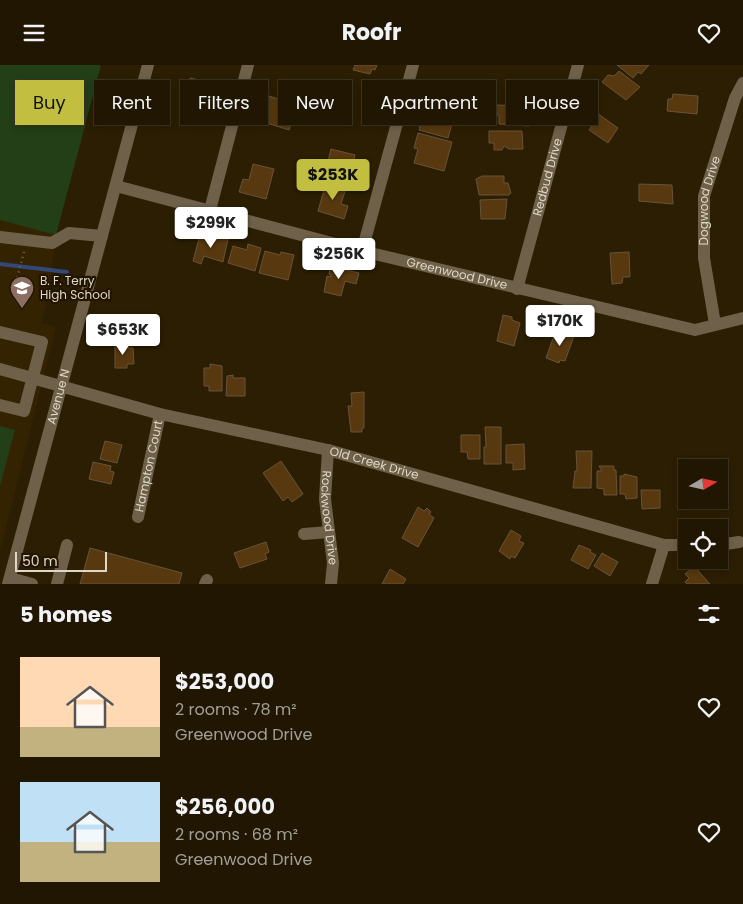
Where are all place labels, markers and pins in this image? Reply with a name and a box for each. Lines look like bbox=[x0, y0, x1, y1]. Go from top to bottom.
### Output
pin: $253K bbox=[298, 159, 368, 201]
pin: $299K bbox=[176, 207, 246, 249]
pin: $256K bbox=[304, 237, 374, 280]
place label: B. F. Terry High School bbox=[40, 272, 111, 303]
school or university icon: B. F. Terry High School bbox=[9, 275, 35, 309]
pin: $170K bbox=[525, 305, 595, 347]
pin: $653K bbox=[88, 313, 158, 356]

